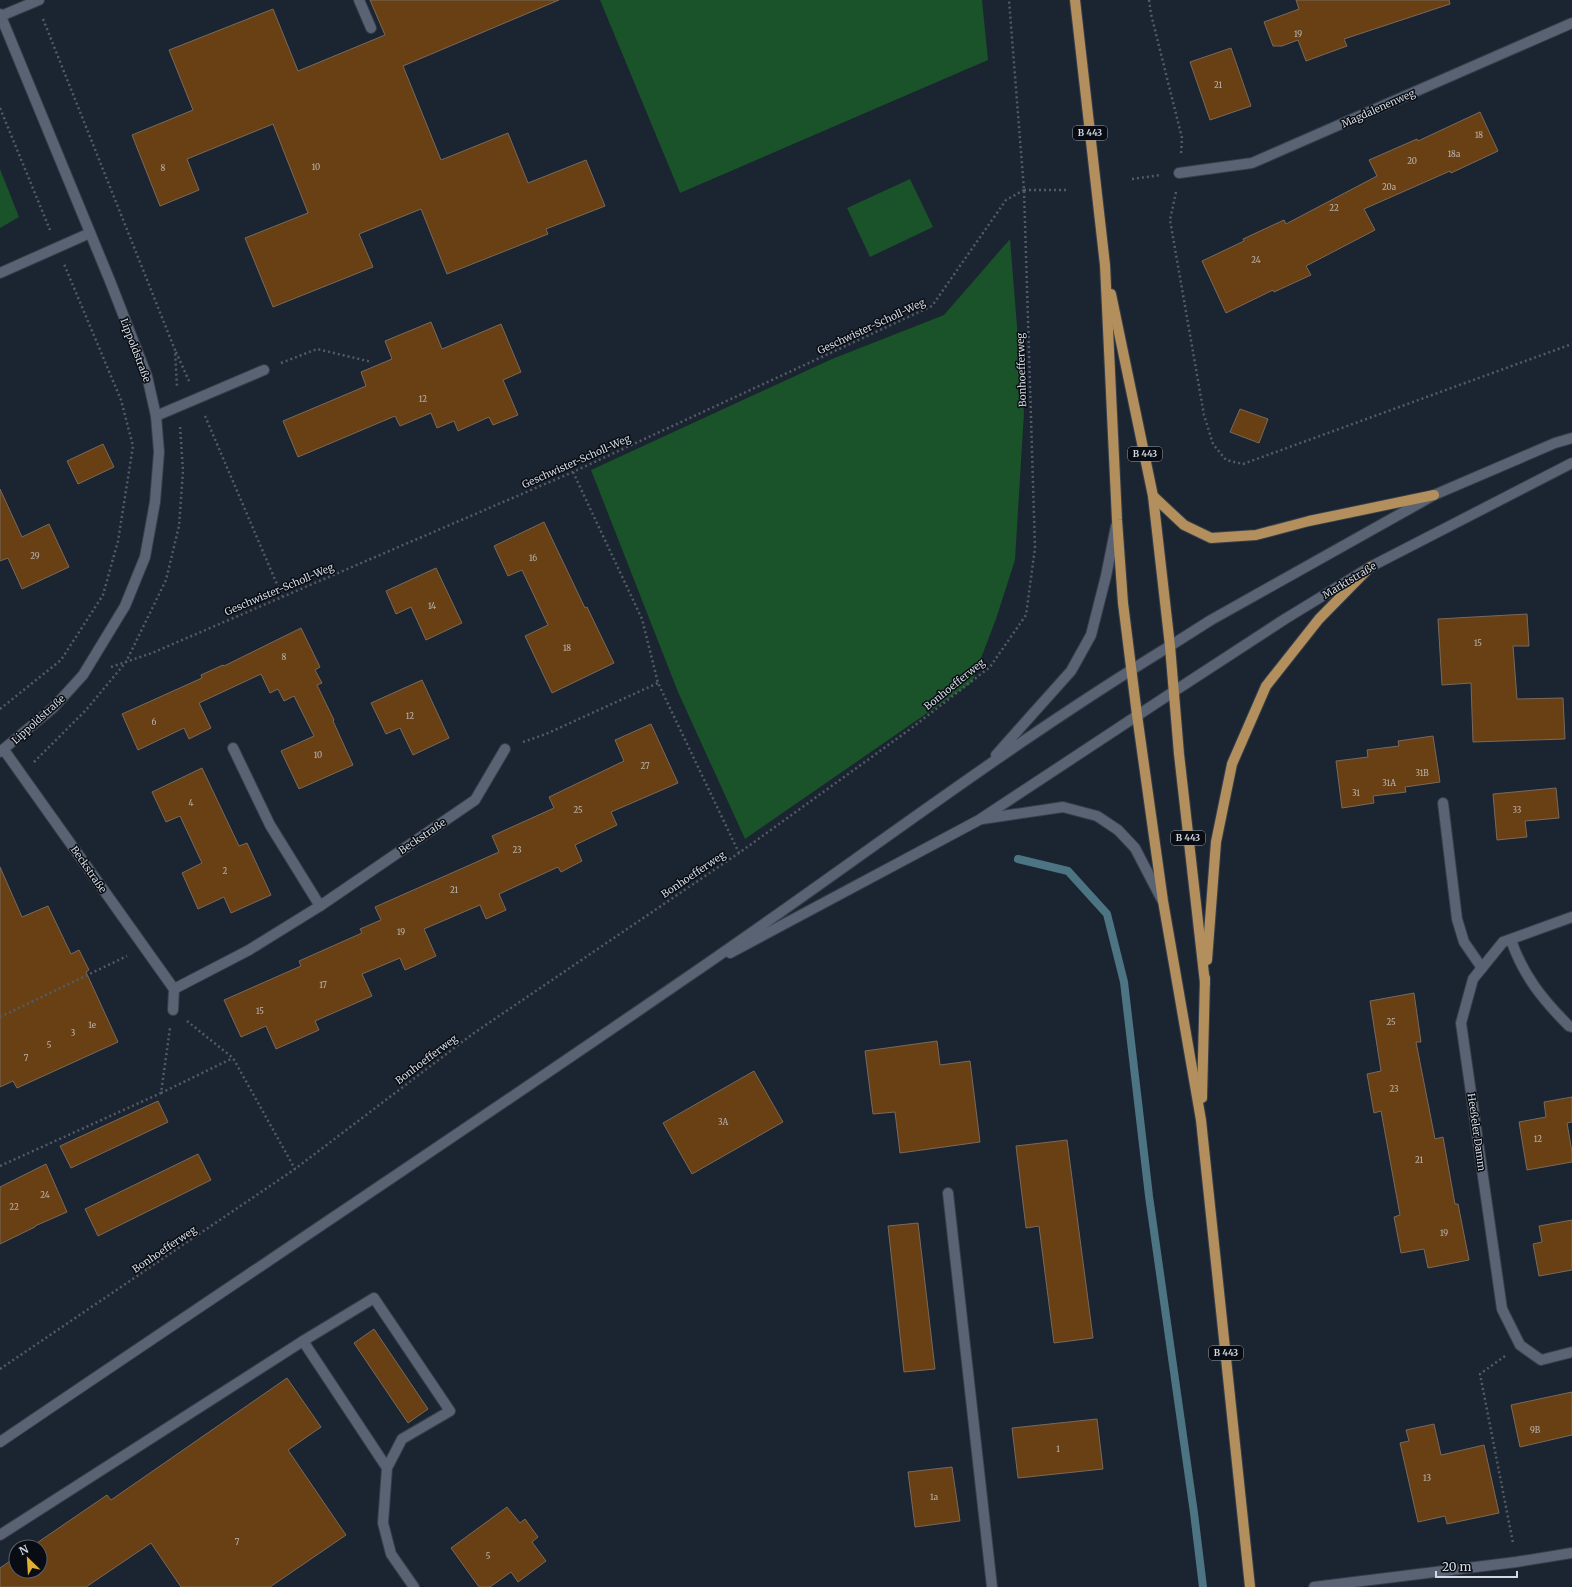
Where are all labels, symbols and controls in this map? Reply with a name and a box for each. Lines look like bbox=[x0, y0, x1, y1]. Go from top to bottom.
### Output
house number: 19 bbox=[1294, 29, 1302, 39]
house number: 21 bbox=[1214, 80, 1222, 90]
street label: Magdalenenweg bbox=[1339, 86, 1417, 130]
road number: B 443 bbox=[1073, 126, 1107, 140]
house number: 18 bbox=[1475, 130, 1483, 140]
house number: 18a bbox=[1448, 149, 1461, 159]
house number: 20 bbox=[1407, 156, 1417, 166]
house number: 10 bbox=[312, 162, 320, 172]
house number: 8 bbox=[161, 163, 166, 173]
house number: 20a bbox=[1382, 182, 1397, 192]
house number: 22 bbox=[1329, 203, 1339, 213]
house number: 24 bbox=[1251, 255, 1261, 265]
street label: Geschwister-Scholl-Weg bbox=[815, 296, 927, 357]
street label: Lippoldstraße bbox=[117, 316, 154, 384]
street label: Bonhoefferweg bbox=[1014, 332, 1029, 407]
house number: 12 bbox=[419, 394, 427, 404]
street label: Geschwister-Scholl-Weg bbox=[520, 432, 633, 491]
road number: B 443 bbox=[1128, 447, 1162, 461]
house number: 29 bbox=[30, 551, 40, 561]
house number: 16 bbox=[529, 553, 537, 563]
street label: Marktstraße bbox=[1320, 559, 1378, 602]
street label: Geschwister-Scholl-Weg bbox=[223, 561, 336, 618]
house number: 14 bbox=[428, 601, 436, 611]
house number: 15 bbox=[1474, 638, 1482, 648]
house number: 18 bbox=[563, 643, 571, 653]
house number: 8 bbox=[282, 652, 287, 662]
street label: Bonhoefferweg bbox=[921, 656, 987, 713]
street label: Lippoldstraße bbox=[9, 692, 68, 747]
house number: 12 bbox=[406, 711, 414, 721]
house number: 6 bbox=[152, 717, 157, 727]
house number: 10 bbox=[314, 750, 322, 760]
house number: 27 bbox=[640, 761, 650, 771]
house number: 31B bbox=[1415, 768, 1429, 778]
house number: 31A bbox=[1382, 778, 1396, 788]
house number: 31 bbox=[1352, 788, 1360, 798]
house number: 4 bbox=[189, 798, 194, 808]
house number: 25 bbox=[573, 805, 583, 815]
house number: 33 bbox=[1513, 805, 1522, 815]
street label: Beckstraße bbox=[396, 816, 448, 857]
road number: B 443 bbox=[1171, 831, 1205, 845]
street label: Beckstraße bbox=[68, 843, 109, 895]
house number: 23 bbox=[512, 845, 522, 855]
street label: Bonhoefferweg bbox=[659, 848, 728, 901]
house number: 2 bbox=[223, 866, 228, 876]
house number: 21 bbox=[450, 885, 458, 895]
house number: 19 bbox=[397, 927, 405, 937]
house number: 17 bbox=[319, 980, 327, 990]
house number: 15 bbox=[256, 1006, 264, 1016]
house number: 25 bbox=[1386, 1017, 1396, 1027]
house number: 1e bbox=[88, 1020, 96, 1030]
house number: 3 bbox=[71, 1028, 76, 1038]
street label: Bonhoefferweg bbox=[393, 1032, 460, 1087]
house number: 5 bbox=[47, 1040, 52, 1050]
house number: 7 bbox=[24, 1053, 29, 1063]
house number: 23 bbox=[1389, 1084, 1399, 1094]
street label: Heeßeler Damm bbox=[1465, 1092, 1488, 1172]
house number: 3A bbox=[718, 1117, 728, 1127]
house number: 12 bbox=[1534, 1134, 1542, 1144]
house number: 21 bbox=[1415, 1155, 1423, 1165]
house number: 24 bbox=[40, 1190, 50, 1200]
house number: 22 bbox=[9, 1202, 19, 1212]
street label: Bonhoefferweg bbox=[130, 1223, 199, 1276]
house number: 19 bbox=[1440, 1228, 1448, 1238]
road number: B 443 bbox=[1209, 1346, 1243, 1360]
house number: 9B bbox=[1530, 1425, 1541, 1435]
house number: 1 bbox=[1056, 1444, 1060, 1454]
house number: 13 bbox=[1423, 1473, 1431, 1483]
house number: 1a bbox=[930, 1492, 939, 1502]
house number: 7 bbox=[235, 1537, 240, 1547]
north arrow bbox=[8, 1539, 48, 1579]
text: N bbox=[17, 1542, 31, 1558]
house number: 5 bbox=[486, 1551, 491, 1561]
scale bar bbox=[1436, 1553, 1517, 1579]
text: 20 m bbox=[1442, 1559, 1471, 1574]

